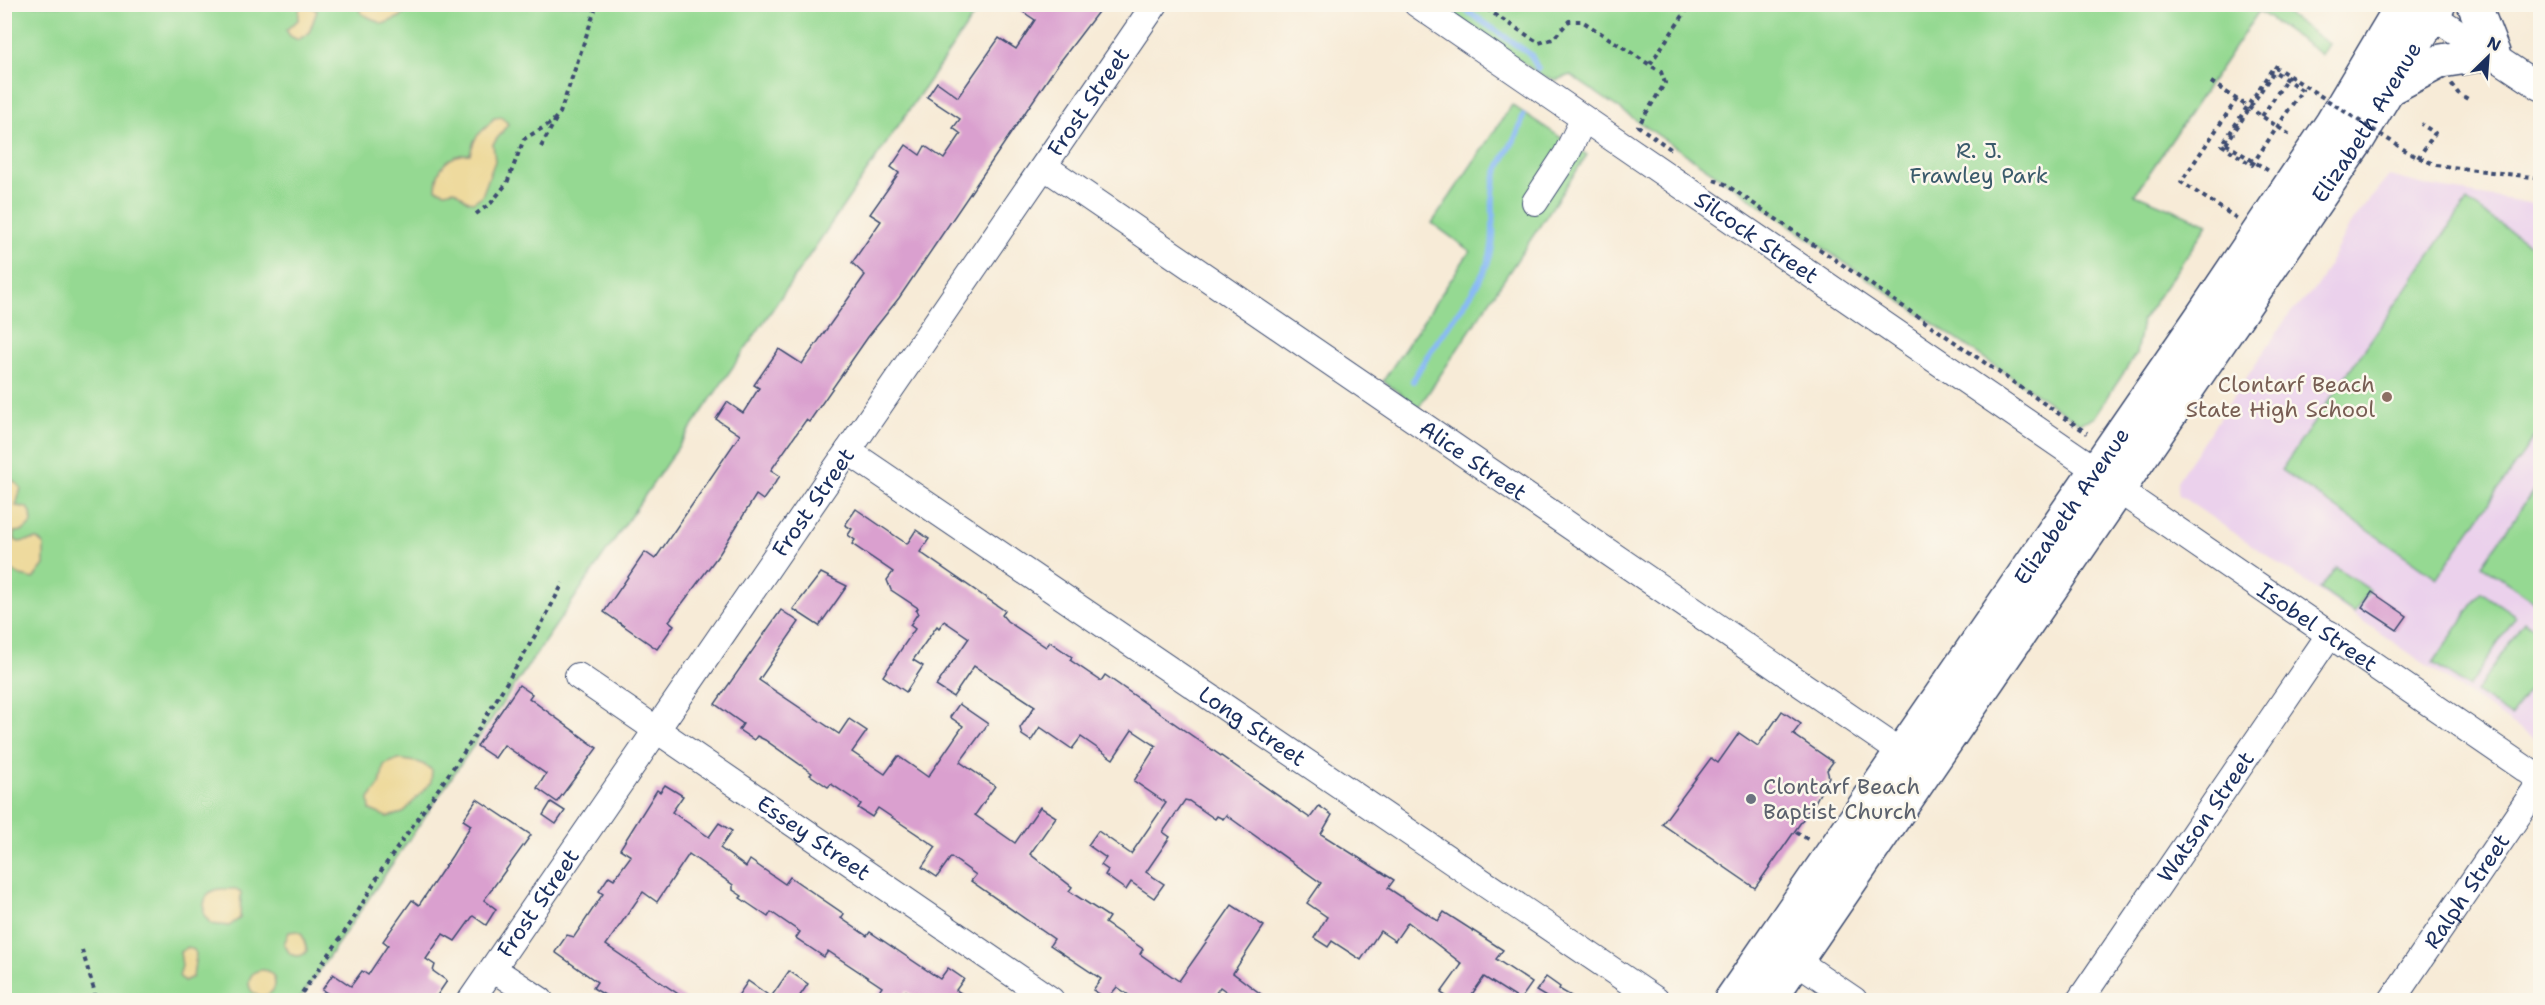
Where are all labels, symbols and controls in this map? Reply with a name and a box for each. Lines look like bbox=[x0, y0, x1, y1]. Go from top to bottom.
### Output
north arrow bbox=[2458, 27, 2518, 87]
text: N bbox=[2484, 32, 2504, 56]
street label: Elizabeth Avenue bbox=[2305, 36, 2428, 208]
street label: Frost Street bbox=[1041, 42, 1136, 162]
park label: R. J. Frawley Park bbox=[1910, 136, 2048, 190]
street label: Silcock Street bbox=[1689, 185, 1824, 290]
place label: Clontarf Beach State High School bbox=[2186, 370, 2375, 424]
marker: Clontarf Beach State High School bbox=[2380, 390, 2394, 404]
street label: Alice Street bbox=[1414, 413, 1532, 507]
street label: Elizabeth Avenue bbox=[2007, 422, 2136, 591]
street label: Frost Street bbox=[766, 442, 861, 563]
street label: Isobel Street bbox=[2252, 575, 2383, 678]
street label: Long Street bbox=[1193, 679, 1312, 773]
street label: Watson Street bbox=[2151, 746, 2261, 888]
place label: Clontarf Beach Baptist Church bbox=[1763, 772, 1920, 826]
street label: Essey Street bbox=[751, 789, 876, 887]
marker: Clontarf Beach Baptist Church bbox=[1744, 792, 1758, 806]
street label: Ralph Street bbox=[2417, 828, 2516, 954]
street label: Frost Street bbox=[491, 843, 586, 963]

